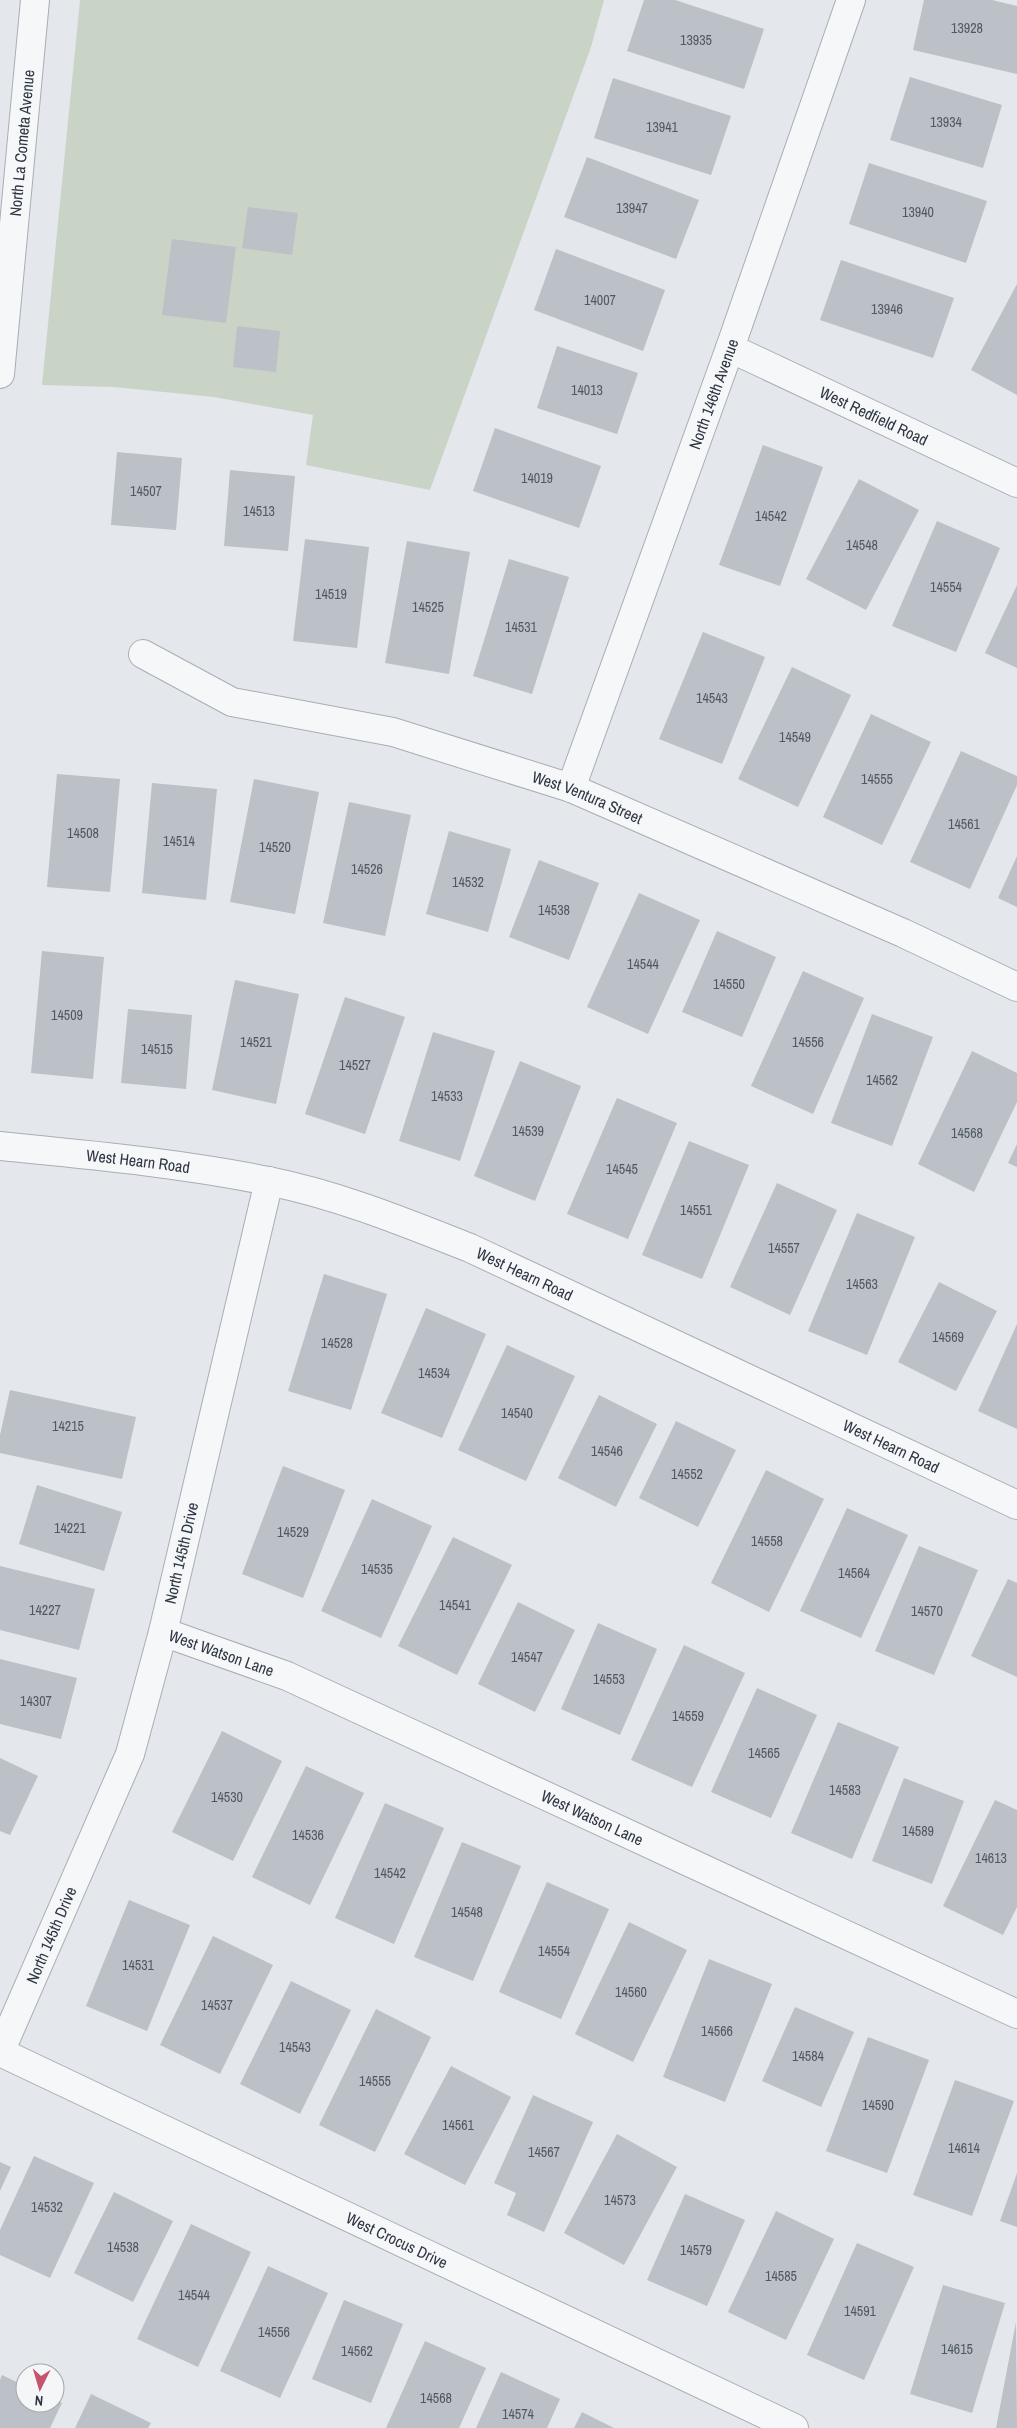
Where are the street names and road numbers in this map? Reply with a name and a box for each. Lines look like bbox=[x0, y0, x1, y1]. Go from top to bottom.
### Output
street label: North La Cometa Avenue bbox=[4, 69, 39, 217]
street label: North 146th Avenue bbox=[683, 336, 743, 452]
street label: West Redfield Road bbox=[816, 381, 932, 451]
street label: West Ventura Street bbox=[529, 765, 646, 829]
street label: West Hearn Road bbox=[85, 1144, 191, 1178]
street label: West Hearn Road bbox=[473, 1242, 577, 1306]
street label: West Hearn Road bbox=[839, 1414, 943, 1478]
street label: North 145th Drive bbox=[159, 1500, 203, 1606]
street label: West Watson Lane bbox=[166, 1624, 277, 1682]
street label: West Watson Lane bbox=[538, 1784, 647, 1850]
street label: North 145th Drive bbox=[21, 1883, 81, 1987]
street label: West Crocus Drive bbox=[343, 2207, 451, 2273]

